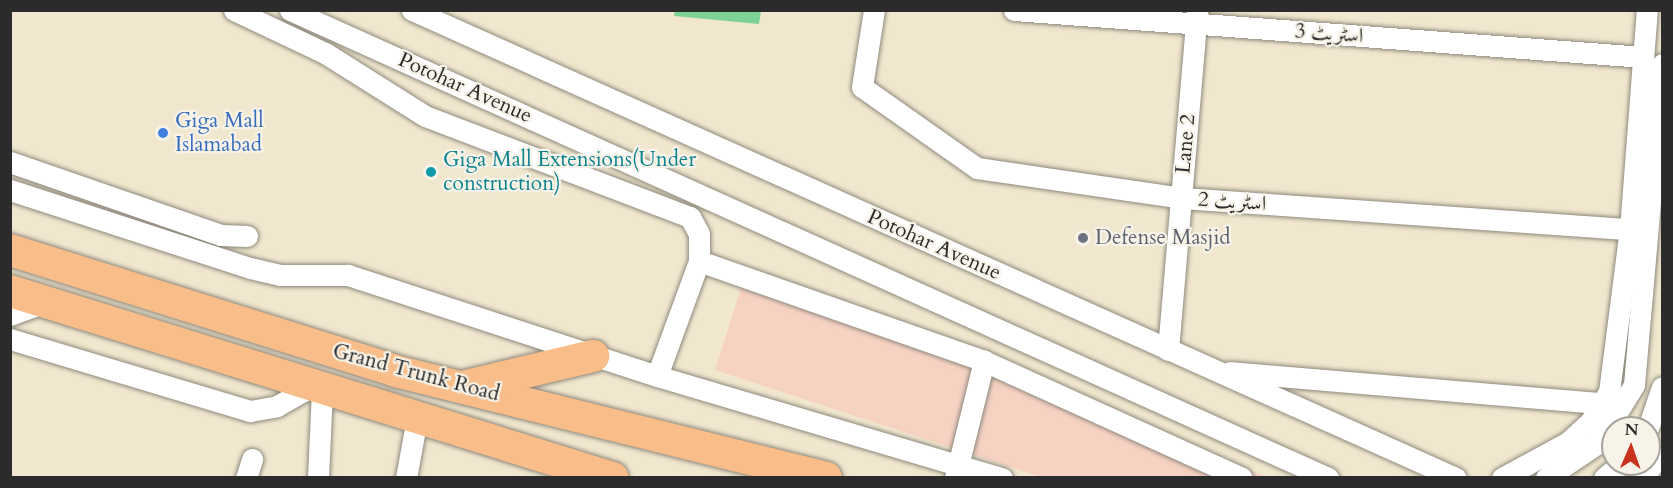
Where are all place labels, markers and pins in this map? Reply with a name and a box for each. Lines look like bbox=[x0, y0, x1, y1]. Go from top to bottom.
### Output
place label: Giga Mall Islamabad bbox=[175, 108, 264, 158]
marker: Giga Mall Islamabad bbox=[156, 126, 170, 140]
place label: Giga Mall Extensions(Under construction) bbox=[443, 147, 696, 197]
marker: Giga Mall Extensions(Under construction) bbox=[424, 165, 438, 179]
place label: Defense Masjid bbox=[1095, 225, 1231, 251]
marker: Defense Masjid bbox=[1076, 231, 1090, 245]

